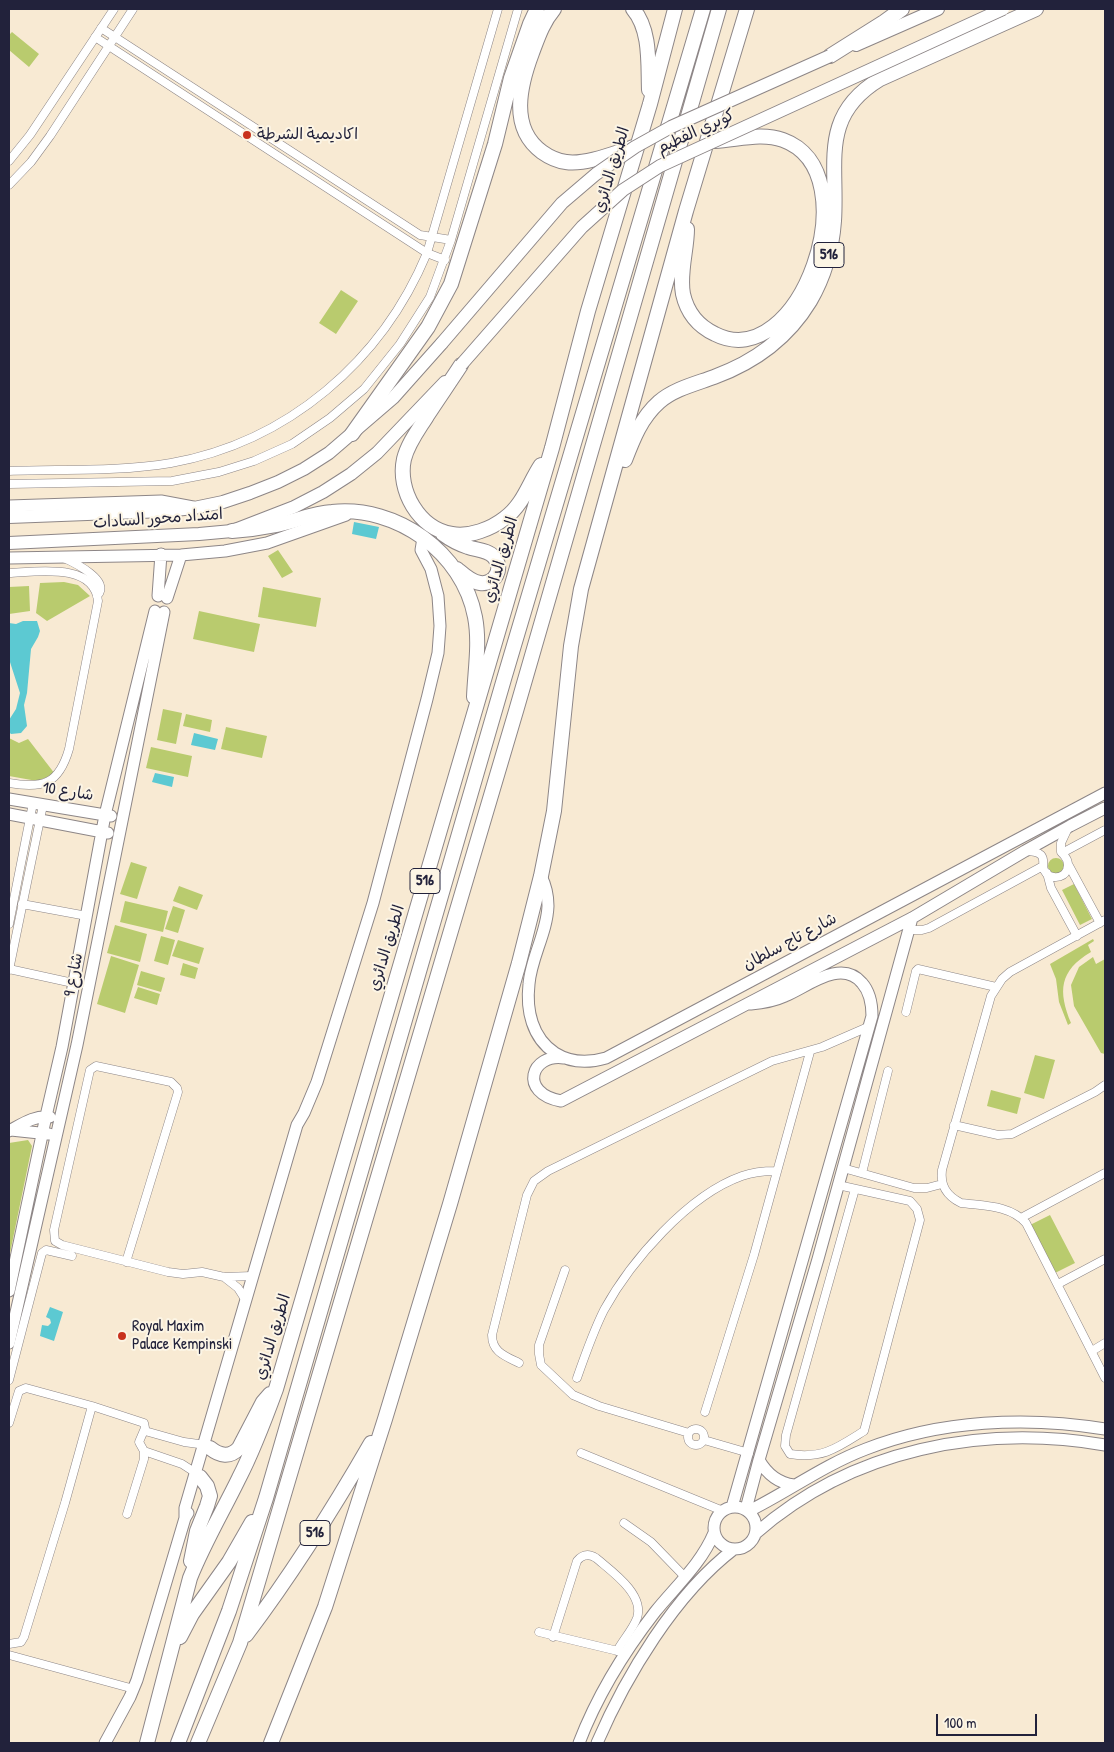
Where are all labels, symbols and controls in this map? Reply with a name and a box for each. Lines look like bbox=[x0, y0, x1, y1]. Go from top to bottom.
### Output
street label: كوبري الفطيم bbox=[654, 106, 738, 158]
place label: اكاديمية الشرطة bbox=[257, 125, 358, 145]
street label: الطريق الدائري bbox=[590, 125, 634, 215]
marker: اكاديمية الشرطة bbox=[241, 129, 253, 141]
road number: 516 bbox=[814, 242, 844, 268]
street label: امتداد محور السادات bbox=[92, 505, 224, 533]
street label: الطريق الدائري bbox=[480, 515, 522, 605]
street label: شارع 10 bbox=[41, 779, 95, 805]
road number: 516 bbox=[410, 868, 440, 894]
street label: الطريق الدائري bbox=[365, 903, 409, 993]
street label: شارع تاج سلطان bbox=[740, 909, 840, 975]
street label: شارع 9 bbox=[60, 951, 88, 999]
street label: الطريق الدائري bbox=[251, 1292, 295, 1382]
place label: Royal Maxim Palace Kempinski bbox=[132, 1317, 232, 1355]
marker: Royal Maxim Palace Kempinski bbox=[116, 1330, 128, 1342]
road number: 516 bbox=[300, 1520, 330, 1546]
scale bar bbox=[939, 1704, 1040, 1736]
text: 100 m bbox=[944, 1712, 977, 1733]

